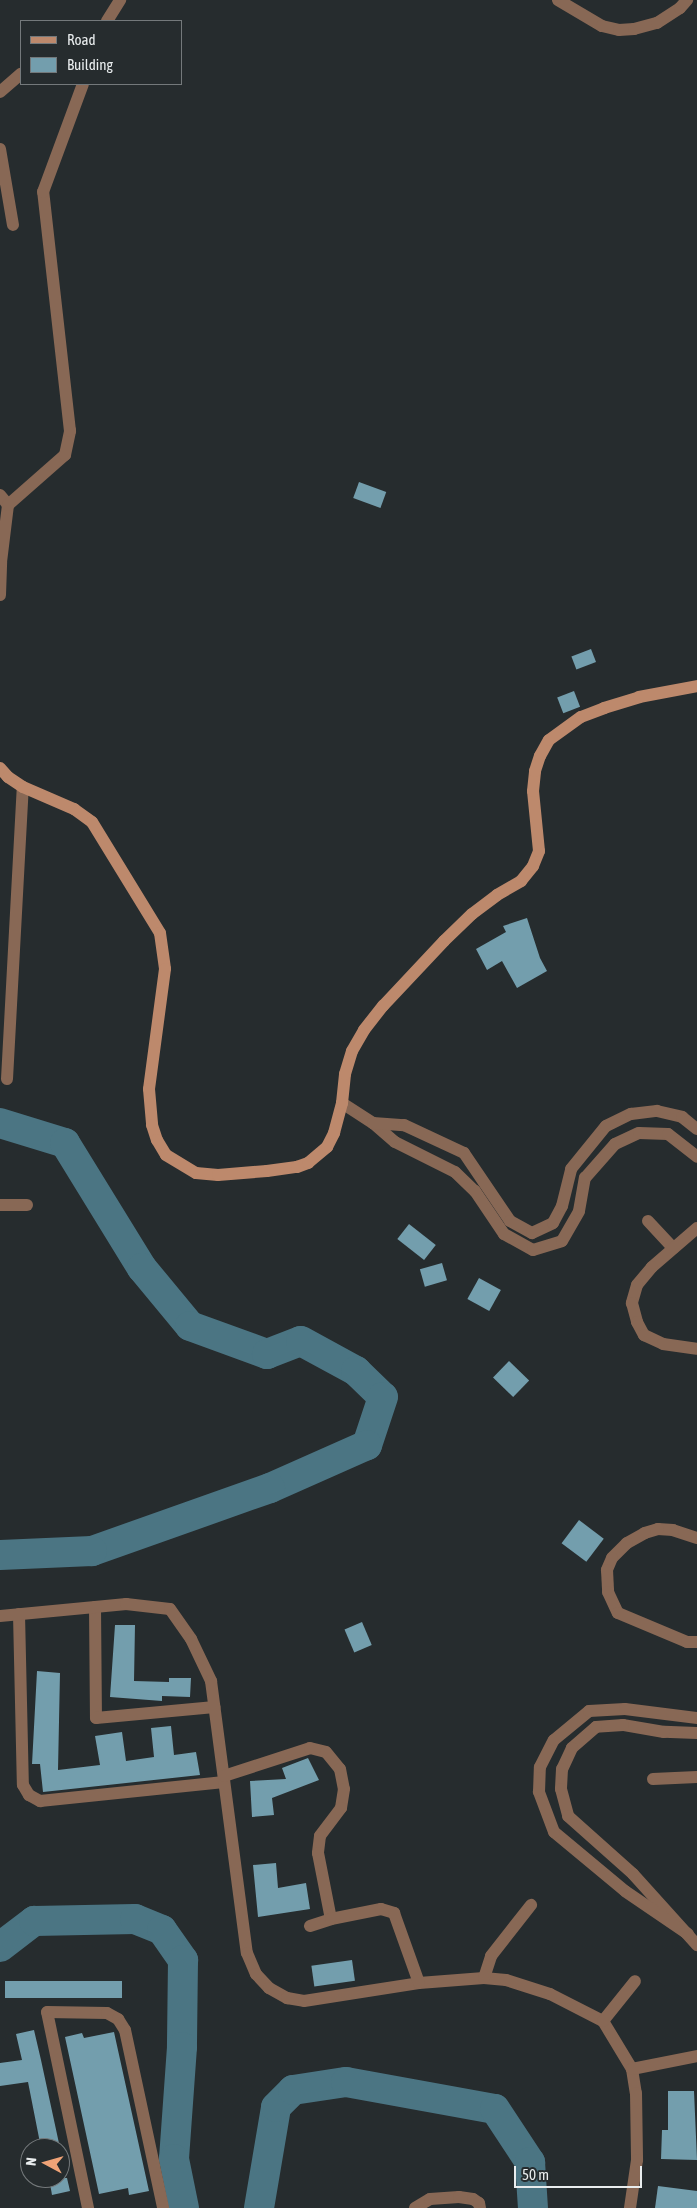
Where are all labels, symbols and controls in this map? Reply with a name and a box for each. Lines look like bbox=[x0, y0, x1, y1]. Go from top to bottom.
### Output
legend bbox=[20, 20, 182, 85]
text: Road bbox=[67, 31, 96, 48]
text: Building bbox=[67, 56, 113, 73]
north arrow bbox=[20, 2138, 70, 2188]
scale bar bbox=[517, 2156, 644, 2188]
text: N bbox=[23, 2157, 39, 2166]
text: 50 m bbox=[522, 2166, 549, 2183]

